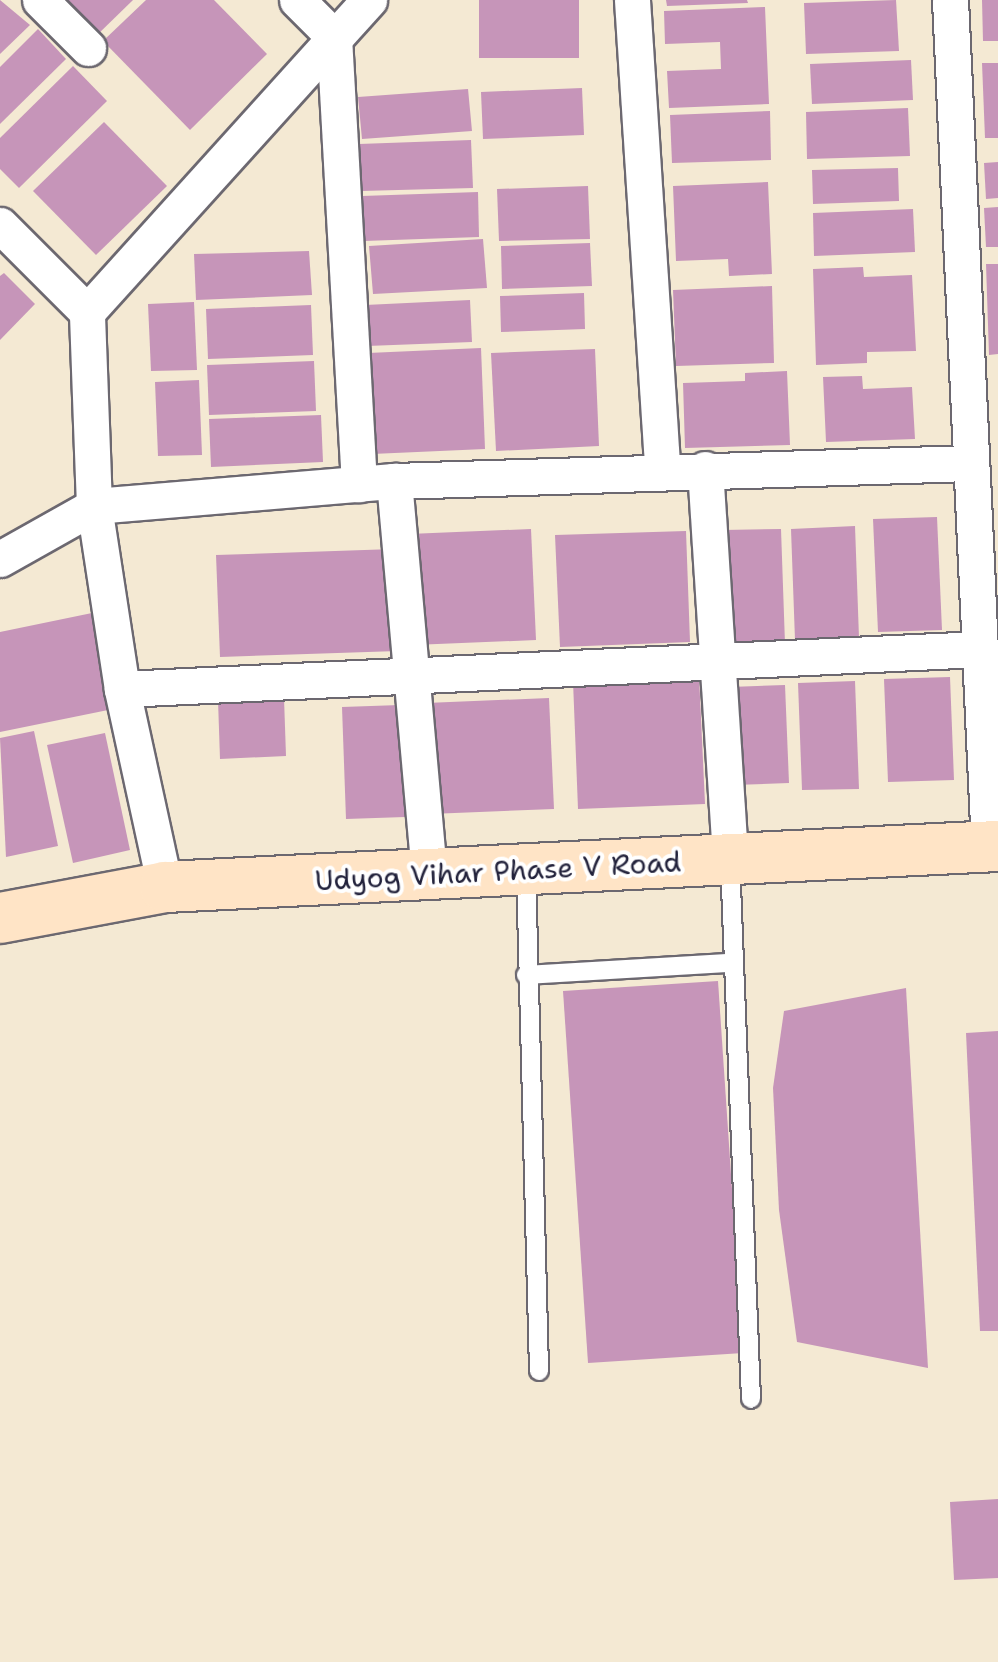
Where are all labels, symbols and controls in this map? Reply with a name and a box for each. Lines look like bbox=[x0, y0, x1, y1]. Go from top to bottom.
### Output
street label: Udyog Vihar Phase V Road bbox=[314, 845, 682, 897]

